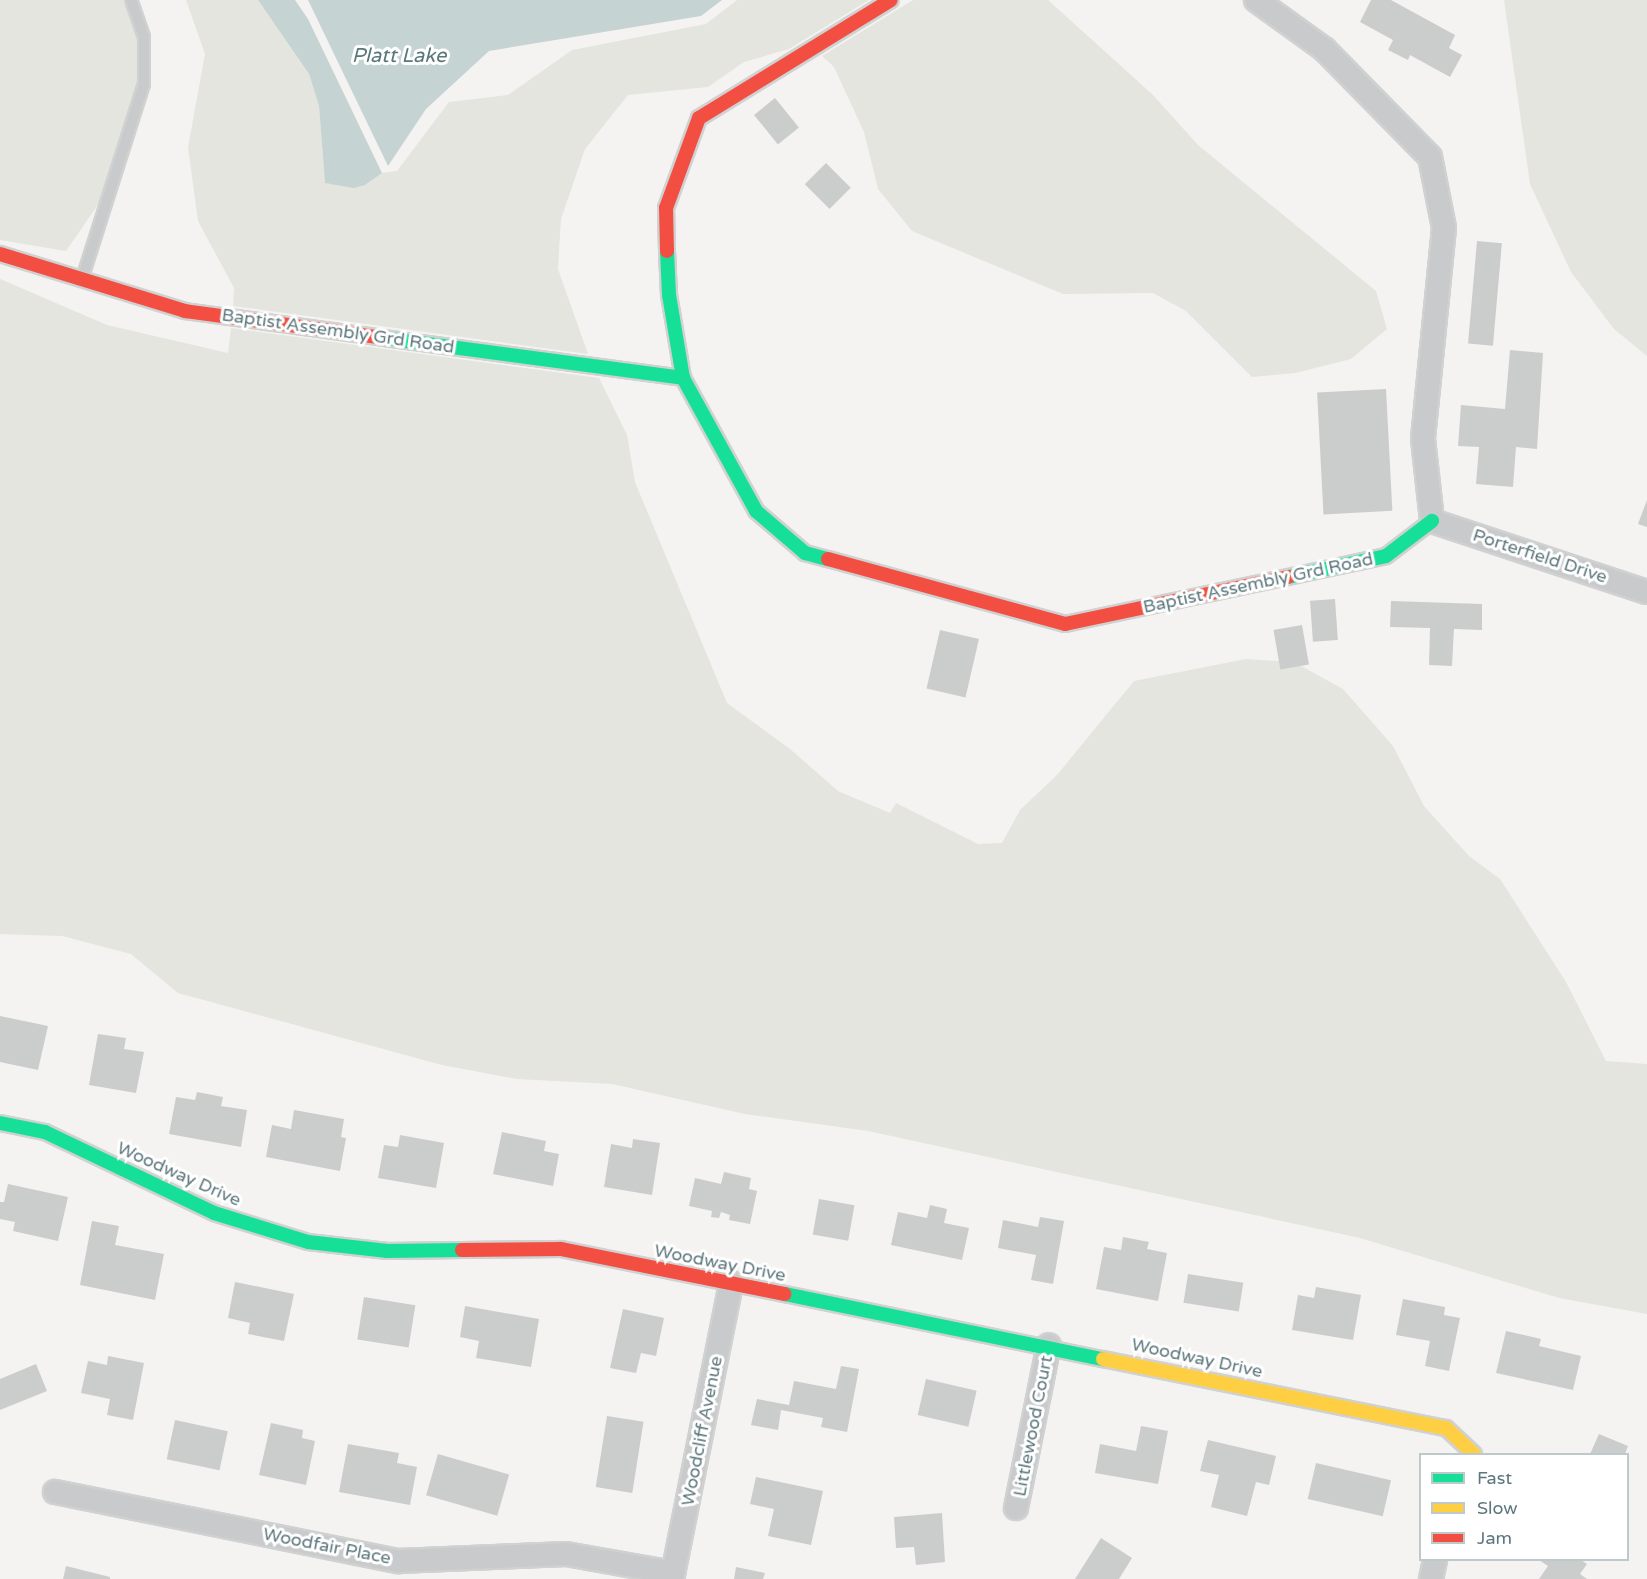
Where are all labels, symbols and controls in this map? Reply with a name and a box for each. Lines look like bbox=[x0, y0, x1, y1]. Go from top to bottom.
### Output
water label: Platt Lake bbox=[352, 44, 446, 68]
street label: Baptist Assembly Grd Road bbox=[220, 304, 456, 358]
street label: Porterfield Drive bbox=[1470, 524, 1610, 588]
street label: Baptist Assembly Grd Road bbox=[1141, 548, 1375, 618]
street label: Woodway Drive bbox=[114, 1137, 244, 1211]
street label: Woodway Drive bbox=[652, 1240, 788, 1286]
street label: Woodway Drive bbox=[1130, 1334, 1264, 1382]
street label: Woodcliff Avenue bbox=[677, 1354, 727, 1508]
street label: Littlewood Court bbox=[1009, 1354, 1057, 1498]
legend bbox=[1419, 1453, 1629, 1561]
text: Fast bbox=[1477, 1467, 1512, 1489]
text: Slow bbox=[1477, 1497, 1518, 1519]
street label: Woodfair Place bbox=[261, 1523, 393, 1569]
text: Jam bbox=[1477, 1527, 1512, 1549]

